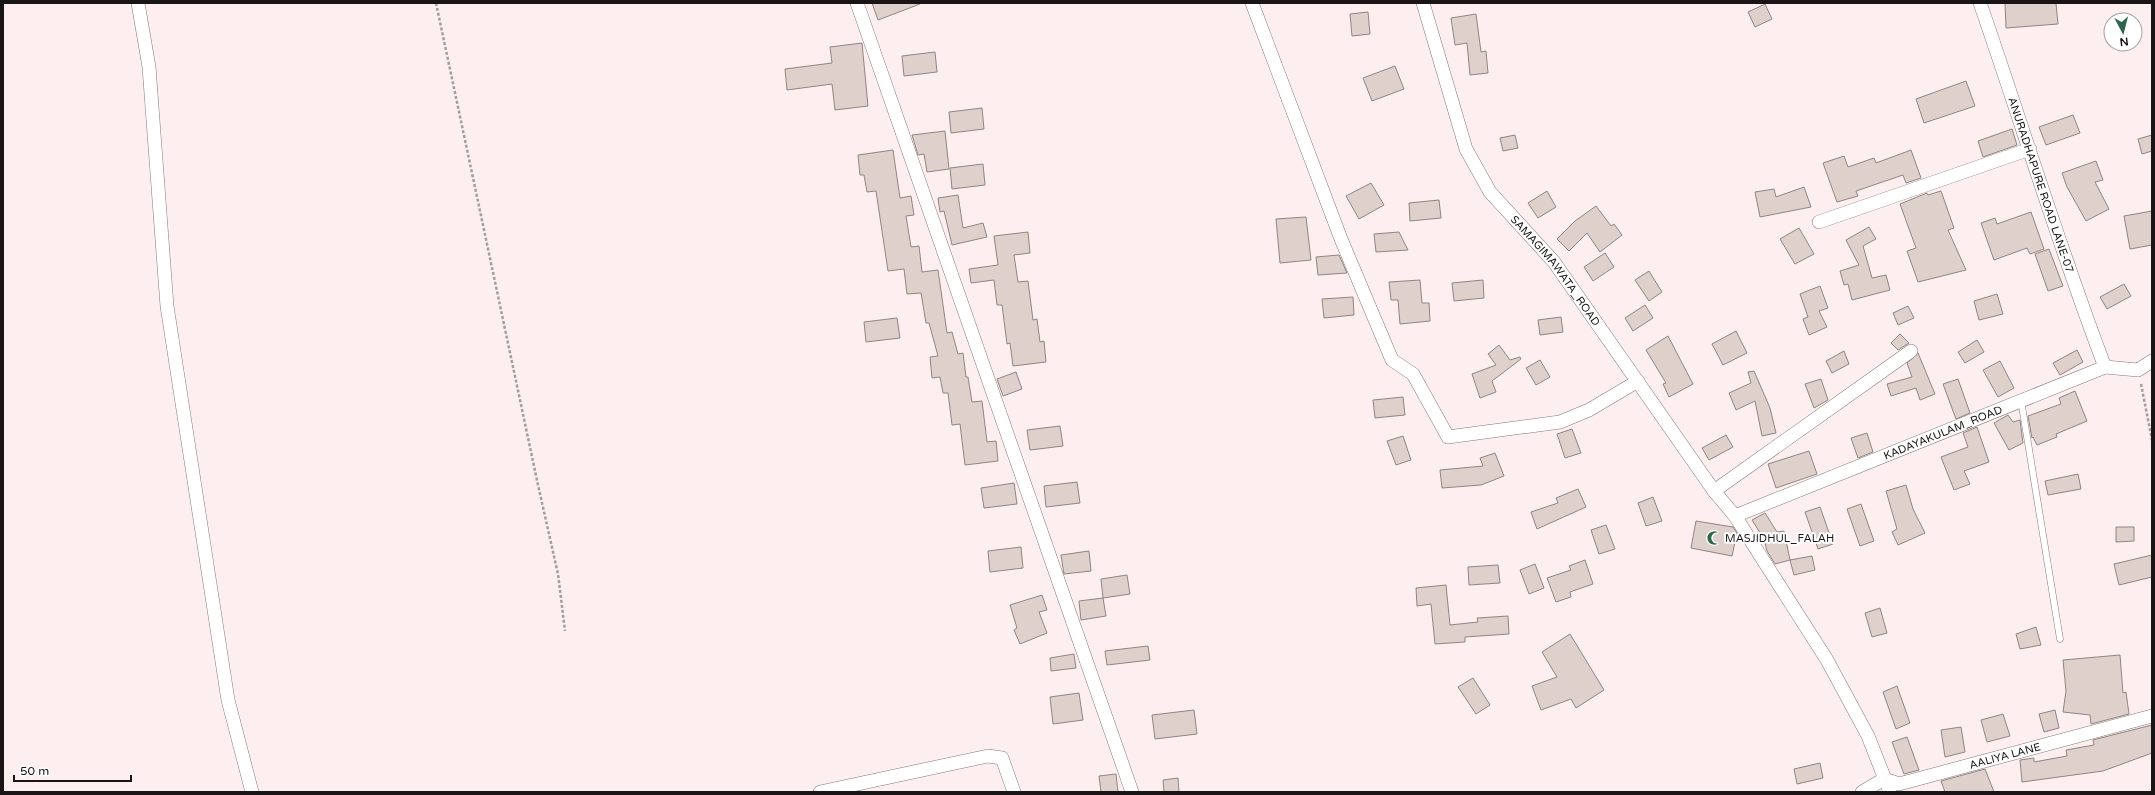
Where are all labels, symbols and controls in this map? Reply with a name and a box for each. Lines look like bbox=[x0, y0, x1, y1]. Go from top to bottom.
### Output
north arrow bbox=[2103, 12, 2143, 52]
text: N bbox=[2119, 34, 2129, 48]
street label: ANURADHAPURE ROAD LANE-07 bbox=[2006, 96, 2077, 275]
street label: SAMAGIMAWATA_ROAD bbox=[1508, 213, 1603, 328]
street label: KADAYAKULAM_ROAD bbox=[1882, 403, 2004, 462]
mosque icon: MASJIDHUL_FALAH bbox=[1706, 530, 1722, 546]
place label: MASJIDHUL_FALAH bbox=[1725, 532, 1834, 545]
street label: AALIYA LANE bbox=[1968, 740, 2042, 771]
scale bar bbox=[14, 757, 131, 783]
text: 50 m bbox=[20, 764, 49, 778]

